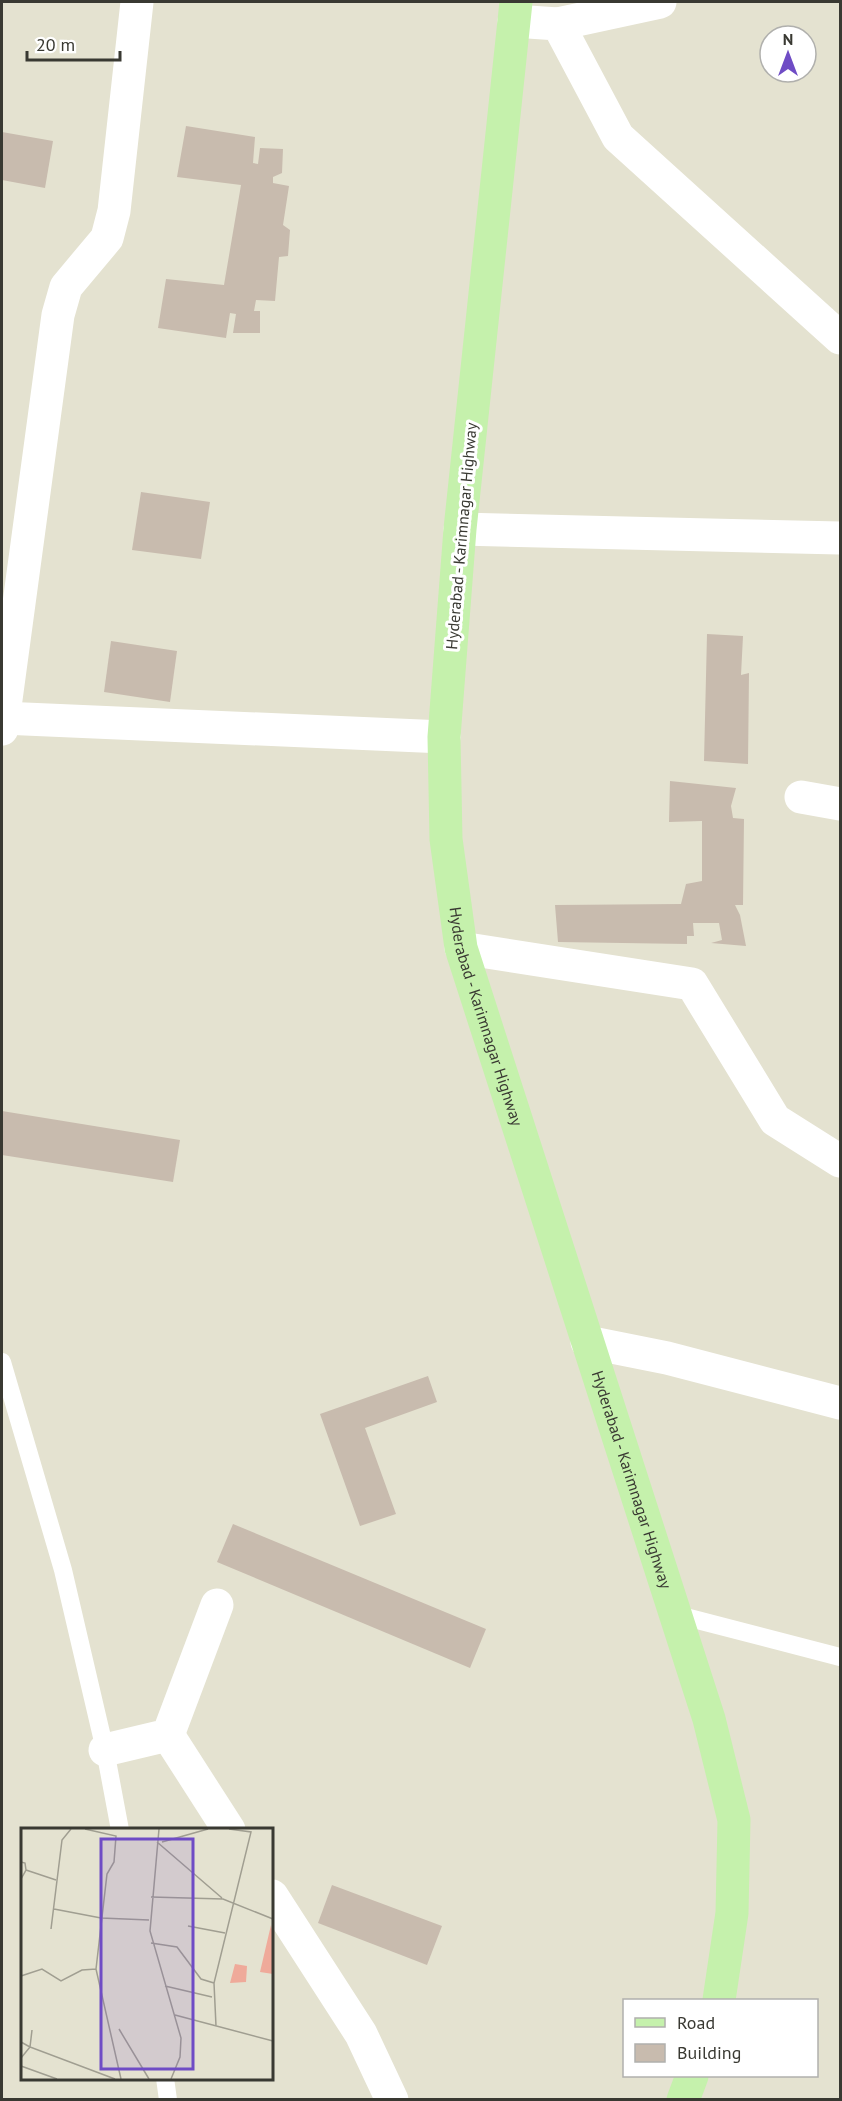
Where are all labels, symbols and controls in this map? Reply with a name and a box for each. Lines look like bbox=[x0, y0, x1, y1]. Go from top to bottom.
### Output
scale bar bbox=[27, 24, 120, 62]
north arrow bbox=[758, 24, 818, 84]
text: N bbox=[783, 29, 793, 49]
text: 20 m bbox=[36, 33, 75, 56]
street label: Hyderabad - Karimnagar Highway bbox=[441, 421, 481, 650]
street label: Hyderabad - Karimnagar Highway bbox=[445, 905, 528, 1129]
street label: Hyderabad - Karimnagar Highway bbox=[588, 1368, 677, 1592]
inset map bbox=[21, 1828, 273, 2080]
legend bbox=[623, 1999, 818, 2077]
text: Road bbox=[677, 2011, 715, 2034]
text: Building bbox=[677, 2041, 741, 2064]

